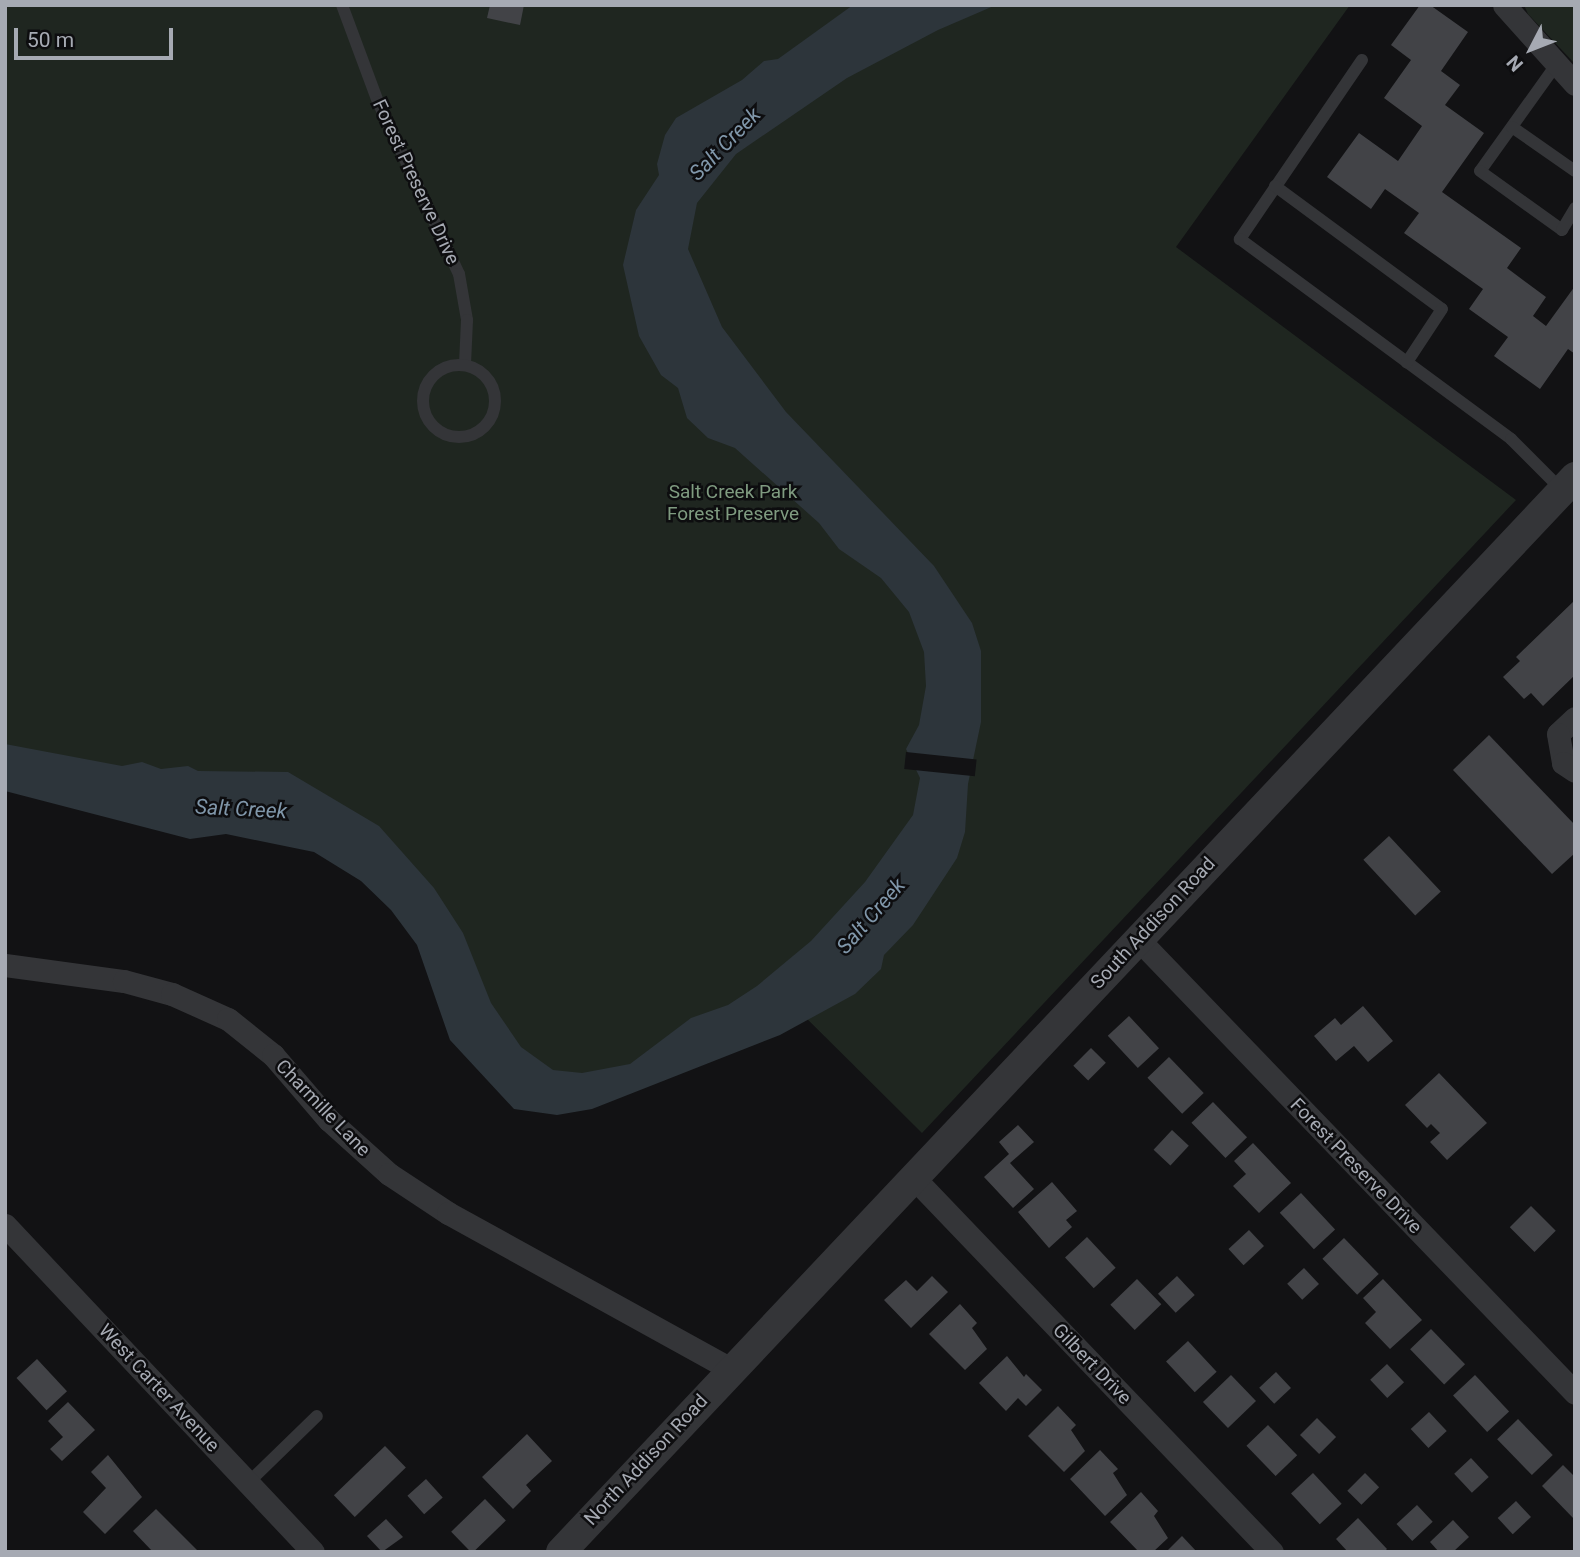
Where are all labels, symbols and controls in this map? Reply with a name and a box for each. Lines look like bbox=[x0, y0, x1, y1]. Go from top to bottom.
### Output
scale bar bbox=[18, 14, 177, 58]
north arrow bbox=[1496, 14, 1566, 84]
text: 50 m bbox=[27, 28, 74, 52]
text: N bbox=[1502, 51, 1528, 76]
street label: Forest Preserve Drive bbox=[368, 96, 464, 268]
water label: Salt Creek bbox=[684, 102, 766, 186]
park label: Salt Creek Park Forest Preserve bbox=[667, 481, 799, 525]
water label: Salt Creek bbox=[194, 794, 288, 824]
street label: South Addison Road bbox=[1086, 852, 1220, 994]
water label: Salt Creek bbox=[831, 873, 911, 959]
street label: Charmille Lane bbox=[271, 1055, 375, 1161]
street label: Forest Preserve Drive bbox=[1285, 1093, 1427, 1239]
street label: West Carter Avenue bbox=[94, 1319, 224, 1457]
street label: Gilbert Drive bbox=[1048, 1319, 1136, 1409]
street label: North Addison Road bbox=[579, 1390, 713, 1530]

